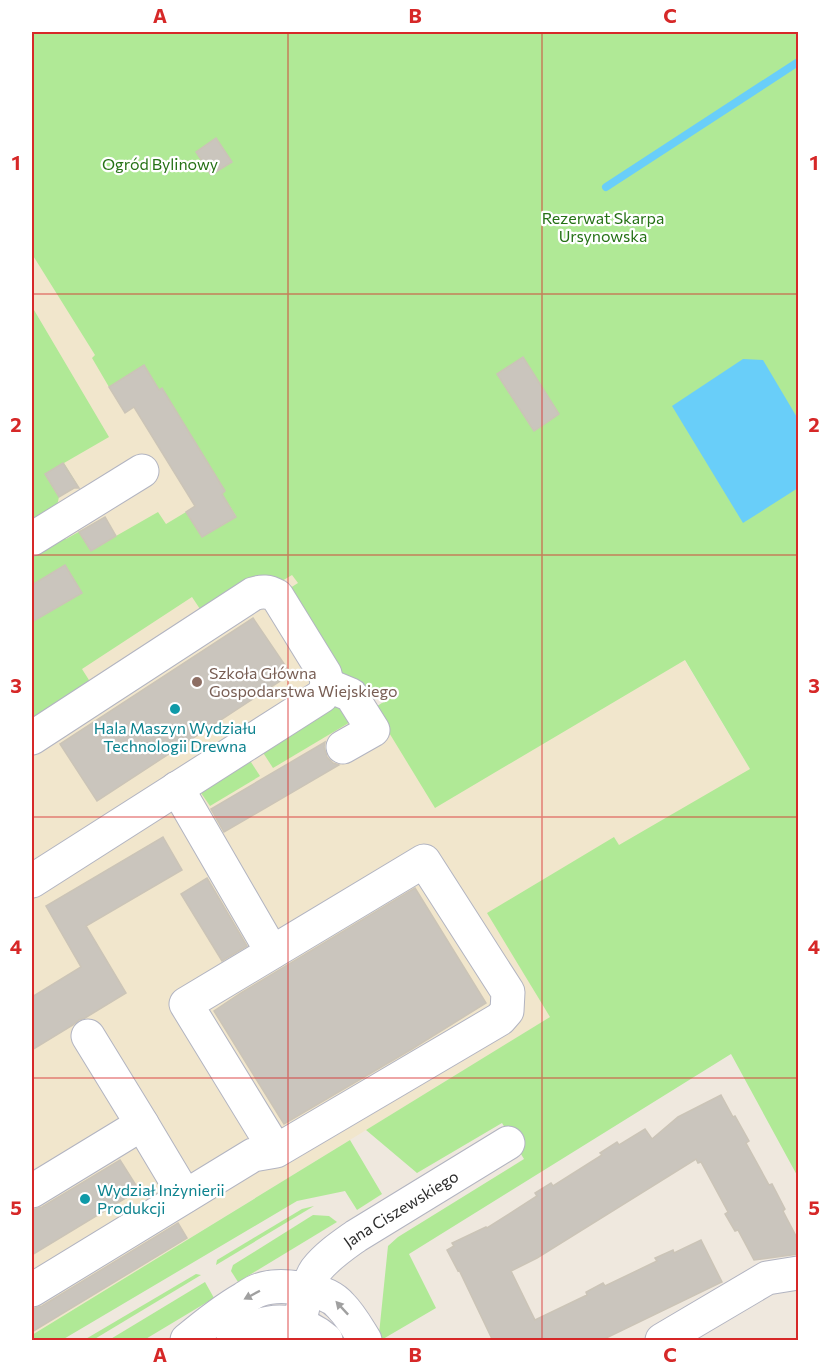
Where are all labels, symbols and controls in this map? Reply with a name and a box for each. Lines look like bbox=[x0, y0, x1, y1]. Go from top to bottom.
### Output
text: A bbox=[153, 3, 167, 27]
text: B bbox=[408, 3, 422, 27]
text: C bbox=[663, 3, 677, 27]
text: 1 bbox=[11, 150, 21, 174]
text: 1 bbox=[809, 150, 819, 174]
park label: Ogród Bylinowy bbox=[102, 154, 218, 173]
park label: Rezerwat Skarpa Ursynowska bbox=[542, 208, 664, 245]
text: 2 bbox=[10, 412, 22, 436]
text: 2 bbox=[808, 412, 820, 436]
place label: Szkoła Główna Gospodarstwa Wiejskiego bbox=[209, 663, 398, 700]
text: 3 bbox=[10, 673, 22, 697]
text: 3 bbox=[808, 673, 820, 697]
marker: Szkoła Główna Gospodarstwa Wiejskiego bbox=[190, 675, 204, 689]
marker: Hala Maszyn Wydziału Technologii Drewna bbox=[168, 702, 182, 716]
place label: Hala Maszyn Wydziału Technologii Drewna bbox=[94, 718, 256, 755]
text: 4 bbox=[10, 934, 22, 958]
text: 4 bbox=[808, 934, 820, 958]
street label: Jana Ciszewskiego bbox=[339, 1166, 462, 1251]
place label: Wydział Inżynierii Produkcji bbox=[97, 1180, 225, 1217]
marker: Wydział Inżynierii Produkcji bbox=[78, 1192, 92, 1206]
text: 5 bbox=[10, 1195, 22, 1219]
text: 5 bbox=[808, 1195, 820, 1219]
one-way arrow bbox=[243, 1290, 260, 1300]
one-way arrow bbox=[336, 1301, 349, 1316]
text: A bbox=[153, 1342, 167, 1366]
text: B bbox=[408, 1342, 422, 1366]
text: C bbox=[663, 1342, 677, 1366]

